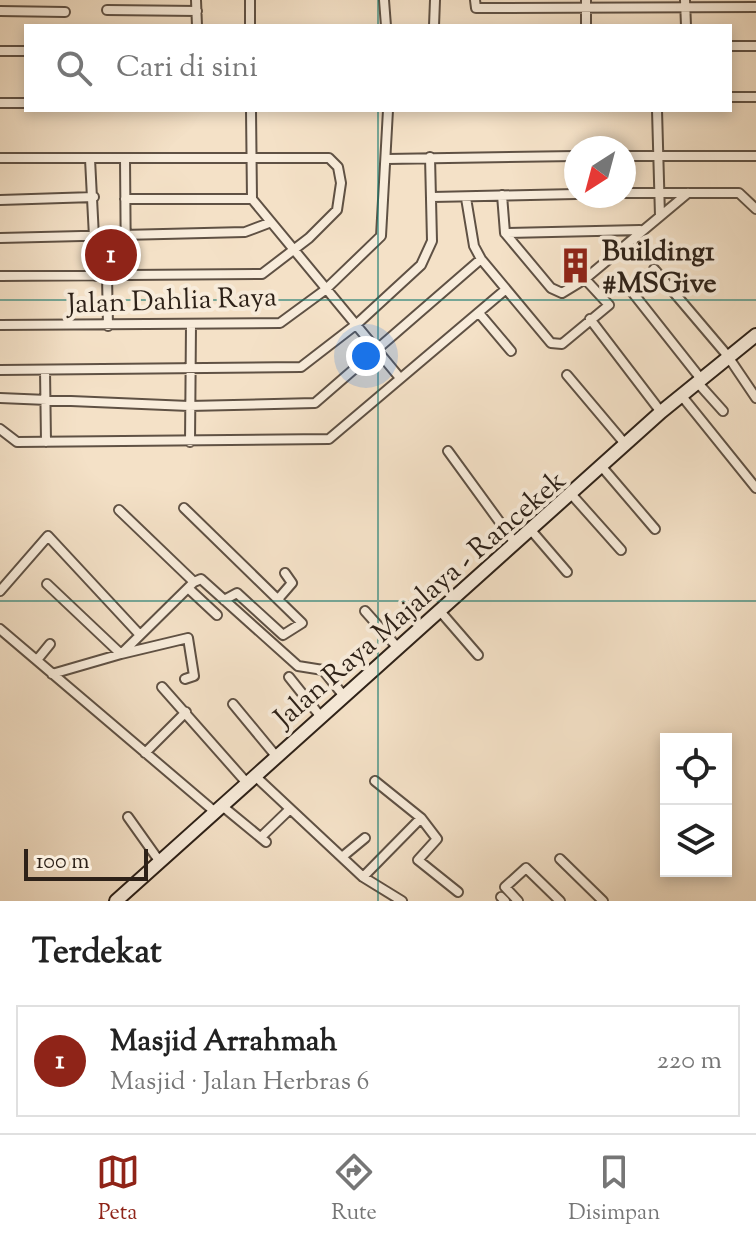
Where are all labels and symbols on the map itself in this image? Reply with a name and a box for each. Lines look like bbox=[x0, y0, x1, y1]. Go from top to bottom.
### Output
north arrow bbox=[564, 136, 636, 208]
pin: 1 bbox=[85, 225, 137, 285]
place label: Building1 #MSGive bbox=[602, 233, 717, 305]
building icon: Building1 #MSGive bbox=[557, 247, 595, 285]
street label: Jalan Dahlia Raya bbox=[65, 278, 278, 326]
your location bbox=[346, 336, 386, 376]
street label: Jalan Raya Majalaya - Rancekek bbox=[265, 462, 576, 740]
scale bar bbox=[24, 845, 148, 881]

